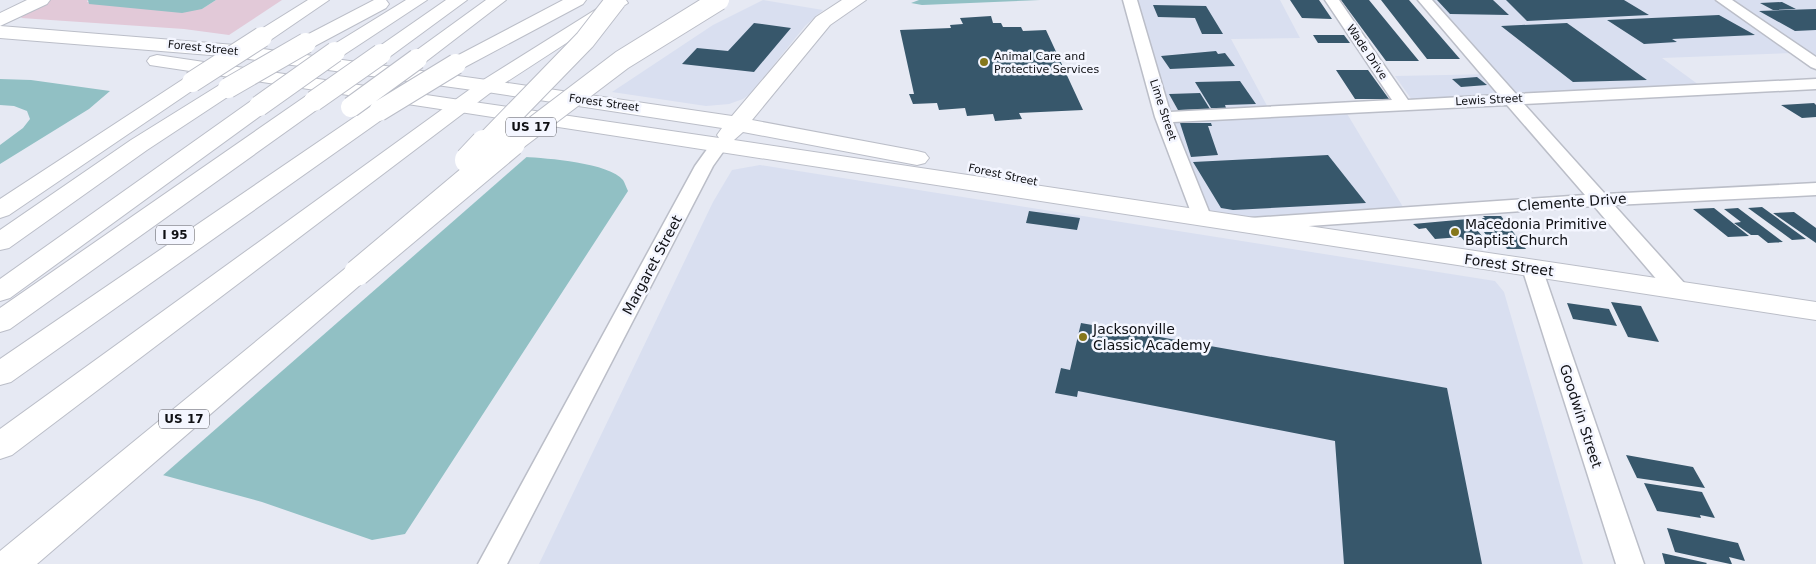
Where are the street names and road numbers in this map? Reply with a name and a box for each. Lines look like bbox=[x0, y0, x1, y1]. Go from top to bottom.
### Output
street label: Wade Drive bbox=[1344, 22, 1390, 82]
street label: Forest Street bbox=[167, 38, 240, 58]
street label: Lime Street bbox=[1147, 78, 1179, 143]
street label: Forest Street bbox=[568, 92, 641, 114]
street label: Lewis Street bbox=[1455, 92, 1524, 108]
road number: US 17 bbox=[506, 118, 556, 136]
street label: Forest Street bbox=[967, 161, 1040, 189]
street label: Clemente Drive bbox=[1517, 190, 1627, 214]
street label: Margaret Street bbox=[619, 212, 685, 317]
road number: I 95 bbox=[156, 226, 194, 244]
street label: Forest Street bbox=[1463, 251, 1555, 279]
street label: Goodwin Street bbox=[1557, 362, 1605, 470]
road number: US 17 bbox=[159, 409, 209, 428]

